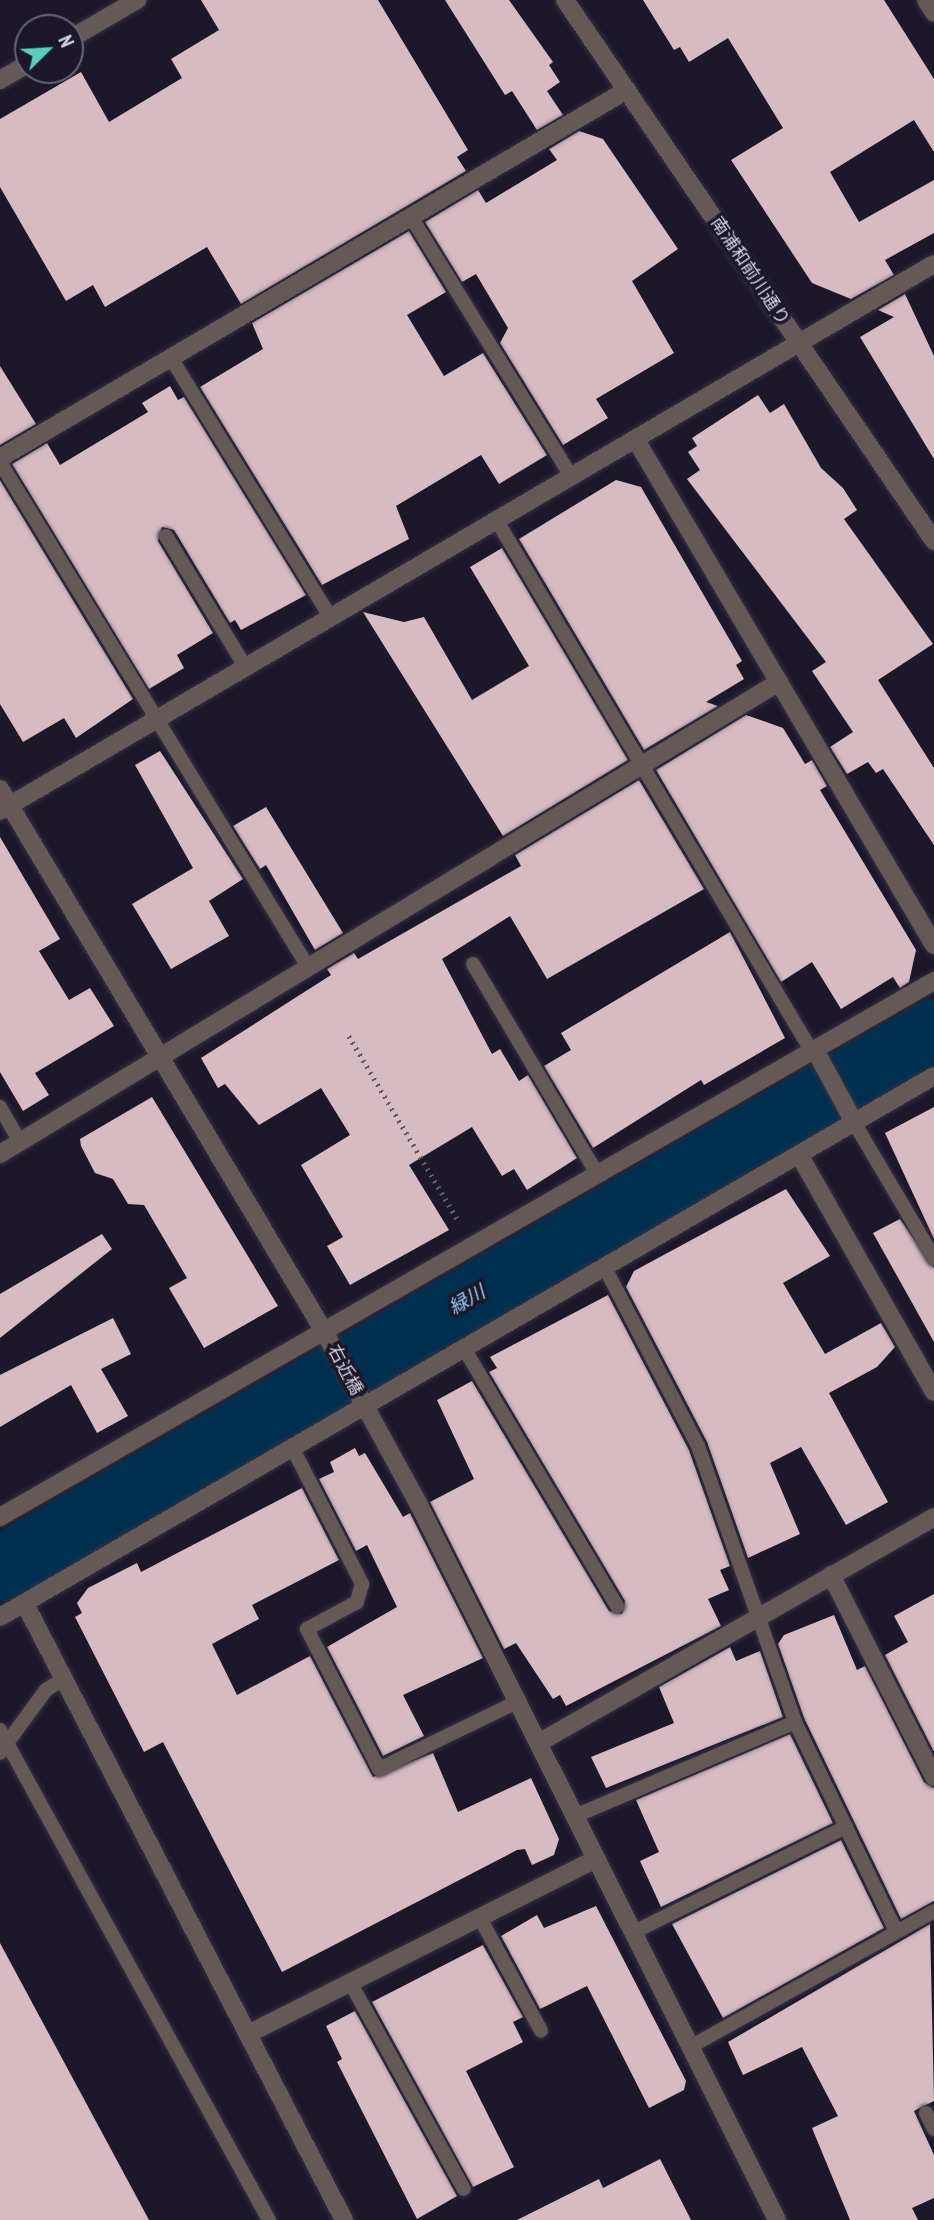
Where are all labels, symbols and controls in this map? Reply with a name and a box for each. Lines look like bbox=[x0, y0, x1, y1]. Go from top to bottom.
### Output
north arrow bbox=[14, 14, 84, 84]
text: N bbox=[53, 32, 79, 51]
street label: 南浦和前川通り bbox=[706, 213, 794, 329]
water label: 緑川 bbox=[445, 1281, 489, 1319]
street label: 右近橋 bbox=[323, 1341, 367, 1399]

